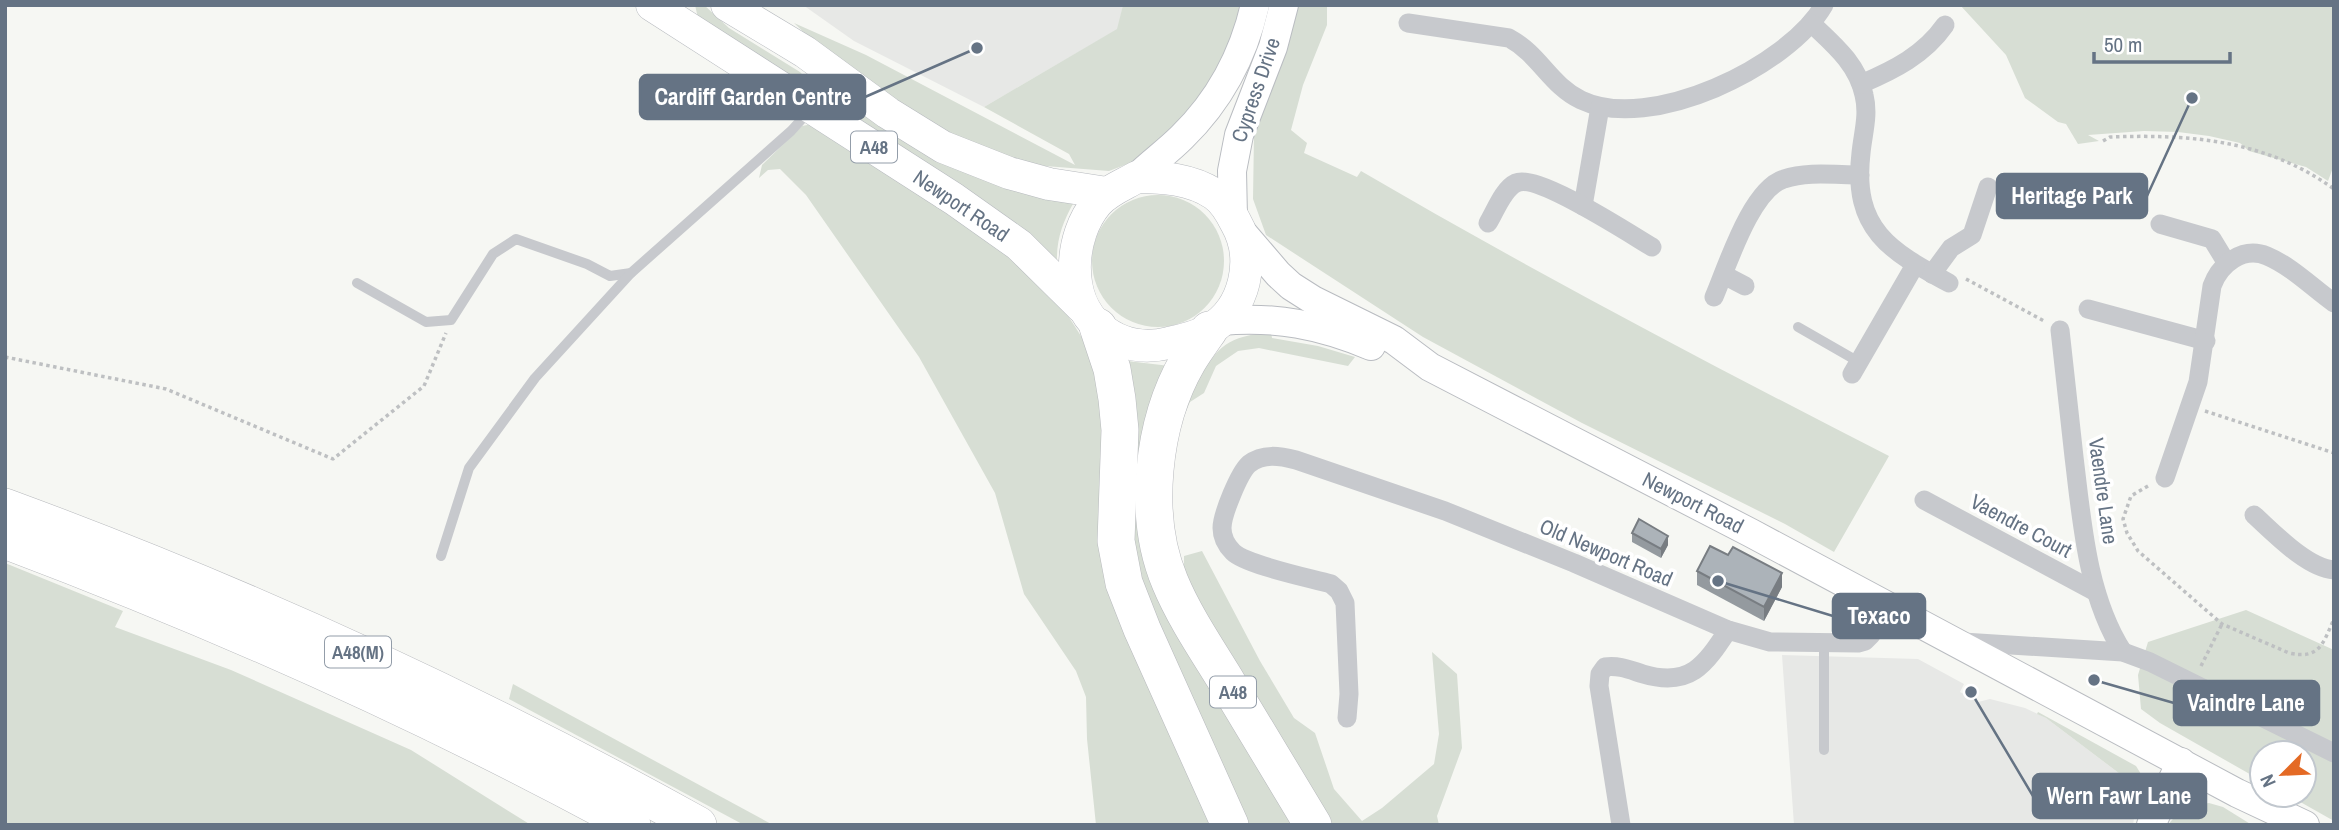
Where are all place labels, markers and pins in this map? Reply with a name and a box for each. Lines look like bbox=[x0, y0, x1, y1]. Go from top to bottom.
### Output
callout: Cardiff Garden Centre bbox=[640, 75, 865, 119]
callout: Heritage Park bbox=[1997, 174, 2147, 218]
callout: Texaco bbox=[1833, 594, 1925, 638]
callout: Vaindre Lane bbox=[2174, 681, 2319, 725]
callout: Wern Fawr Lane bbox=[2033, 774, 2206, 818]

